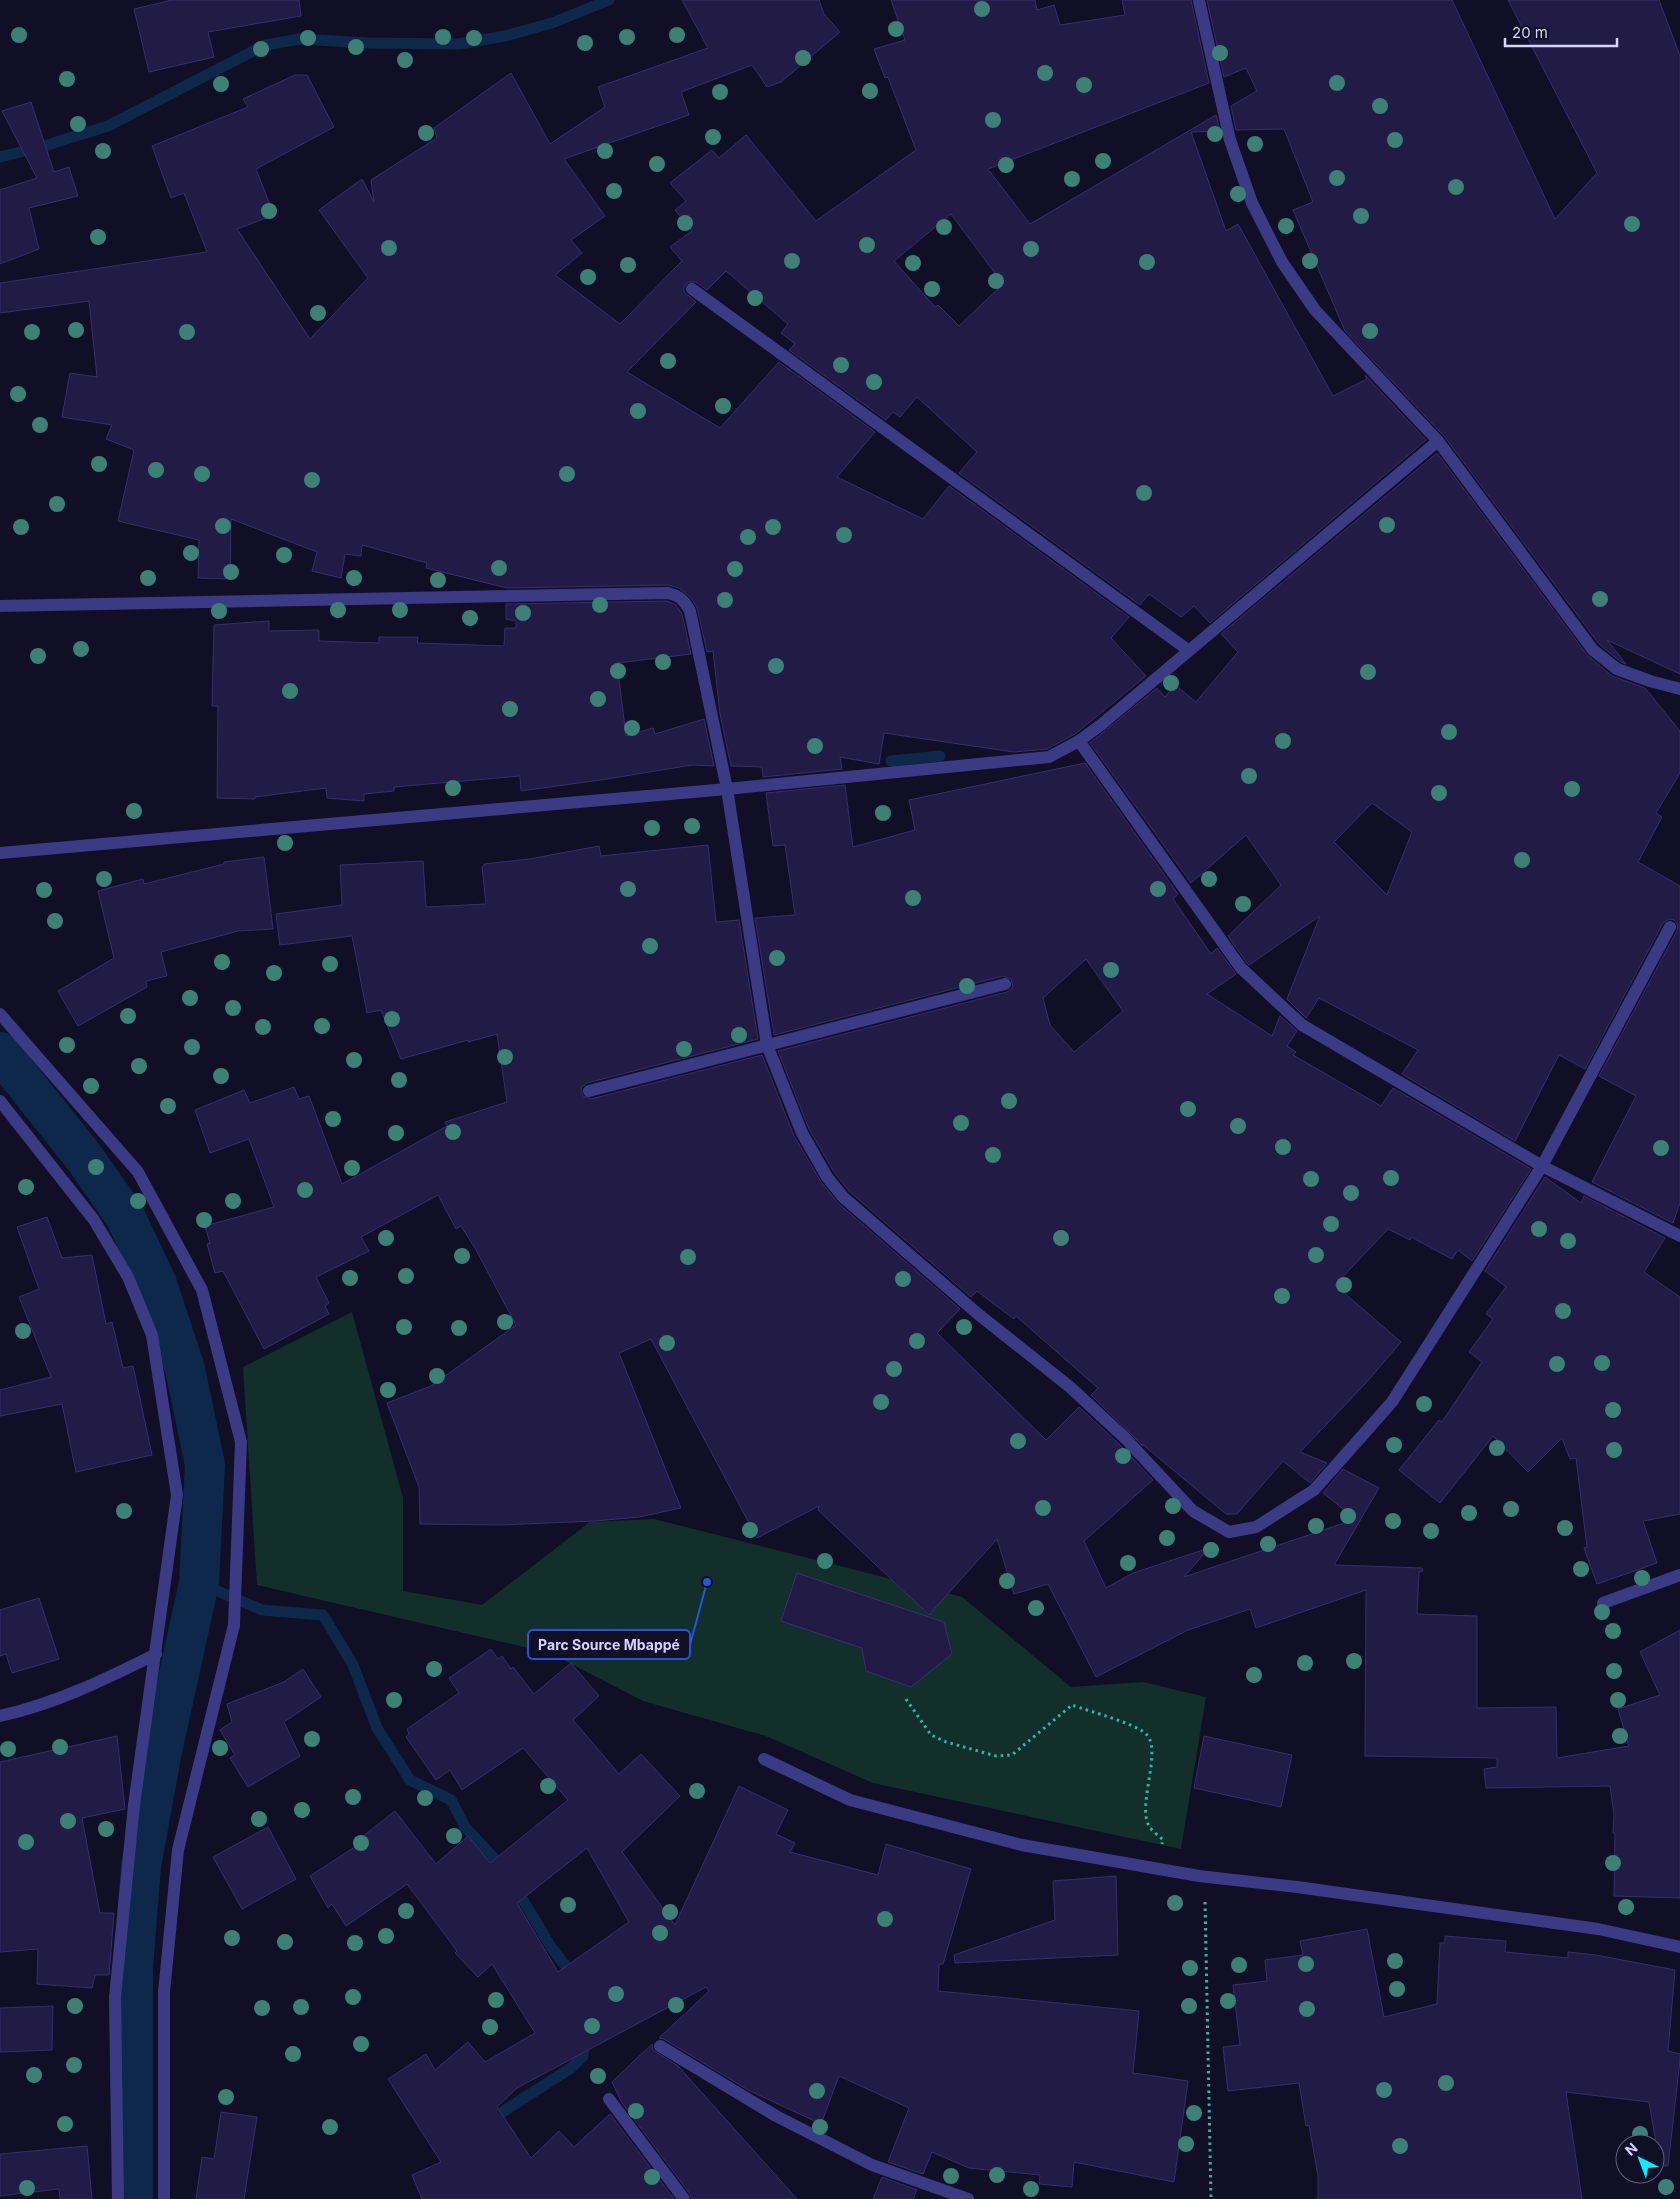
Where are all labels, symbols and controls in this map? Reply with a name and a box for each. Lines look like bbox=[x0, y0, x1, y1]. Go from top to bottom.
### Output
scale bar bbox=[1505, 15, 1618, 47]
text: 20 m bbox=[1512, 23, 1548, 42]
callout: Parc Source Mbappé bbox=[528, 1630, 690, 1659]
text: Parc Source Mbappé bbox=[538, 1636, 680, 1653]
north arrow bbox=[1615, 2134, 1665, 2184]
text: N bbox=[1621, 2139, 1641, 2159]

